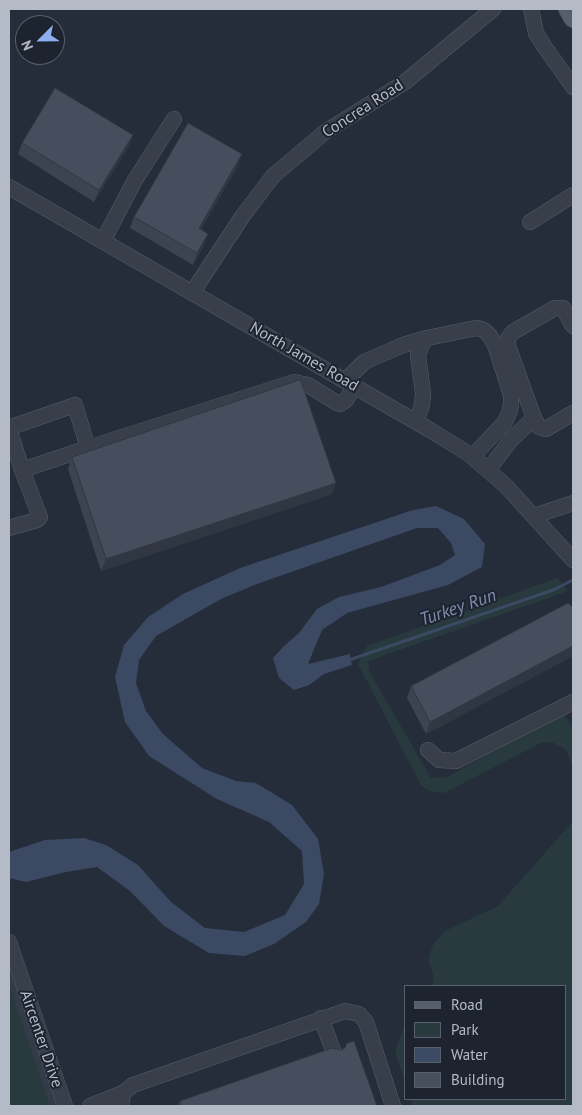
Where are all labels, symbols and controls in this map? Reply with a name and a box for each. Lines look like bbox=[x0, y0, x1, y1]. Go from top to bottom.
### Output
north arrow bbox=[15, 15, 65, 65]
text: N bbox=[17, 38, 37, 53]
street label: Concrea Road bbox=[319, 76, 407, 142]
street label: North James Road bbox=[246, 318, 362, 396]
water label: Turkey Run bbox=[417, 585, 499, 631]
legend bbox=[404, 985, 567, 1100]
street label: Aircenter Drive bbox=[15, 988, 67, 1090]
text: Road bbox=[451, 995, 483, 1014]
text: Park bbox=[451, 1020, 479, 1039]
text: Water bbox=[451, 1045, 488, 1064]
text: Building bbox=[451, 1070, 505, 1089]

